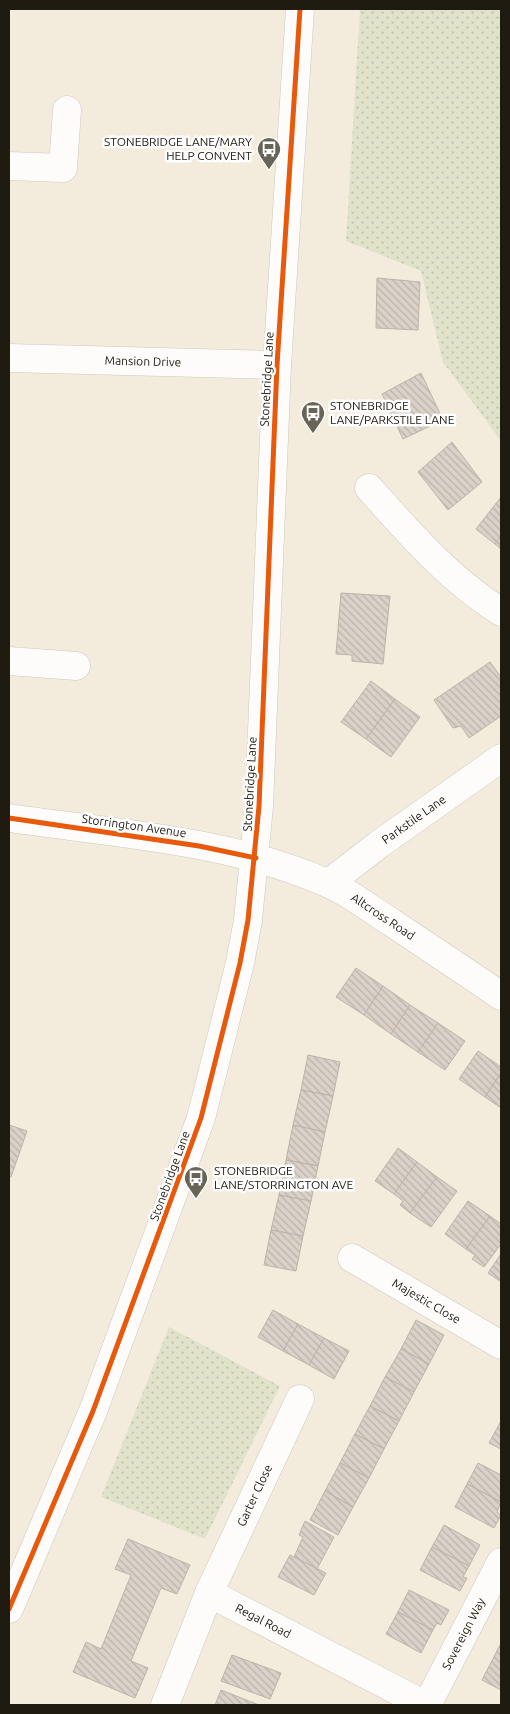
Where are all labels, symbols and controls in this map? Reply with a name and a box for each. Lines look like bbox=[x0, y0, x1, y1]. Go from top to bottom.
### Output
place label: STONEBRIDGE LANE/MARY HELP CONVENT bbox=[104, 135, 252, 162]
bus stop icon: STONEBRIDGE LANE/MARY HELP CONVENT bbox=[256, 136, 282, 170]
street label: Stonebridge Lane bbox=[258, 331, 275, 427]
street label: Mansion Drive bbox=[104, 354, 181, 368]
place label: STONEBRIDGE LANE/PARKSTILE LANE bbox=[330, 399, 455, 426]
bus stop icon: STONEBRIDGE LANE/PARKSTILE LANE bbox=[300, 400, 326, 434]
street label: Stonebridge Lane bbox=[241, 736, 258, 832]
street label: Parkstile Lane bbox=[379, 792, 448, 846]
street label: Storrington Avenue bbox=[81, 812, 187, 839]
street label: Altcross Road bbox=[349, 890, 417, 942]
street label: Stonebridge Lane bbox=[147, 1129, 192, 1223]
place label: STONEBRIDGE LANE/STORRINGTON AVE bbox=[214, 1164, 353, 1191]
bus stop icon: STONEBRIDGE LANE/STORRINGTON AVE bbox=[183, 1165, 209, 1199]
street label: Majestic Close bbox=[390, 1276, 463, 1326]
street label: Garter Close bbox=[234, 1462, 274, 1528]
street label: Sovereign Way bbox=[439, 1595, 487, 1672]
street label: Regal Road bbox=[233, 1601, 293, 1640]

